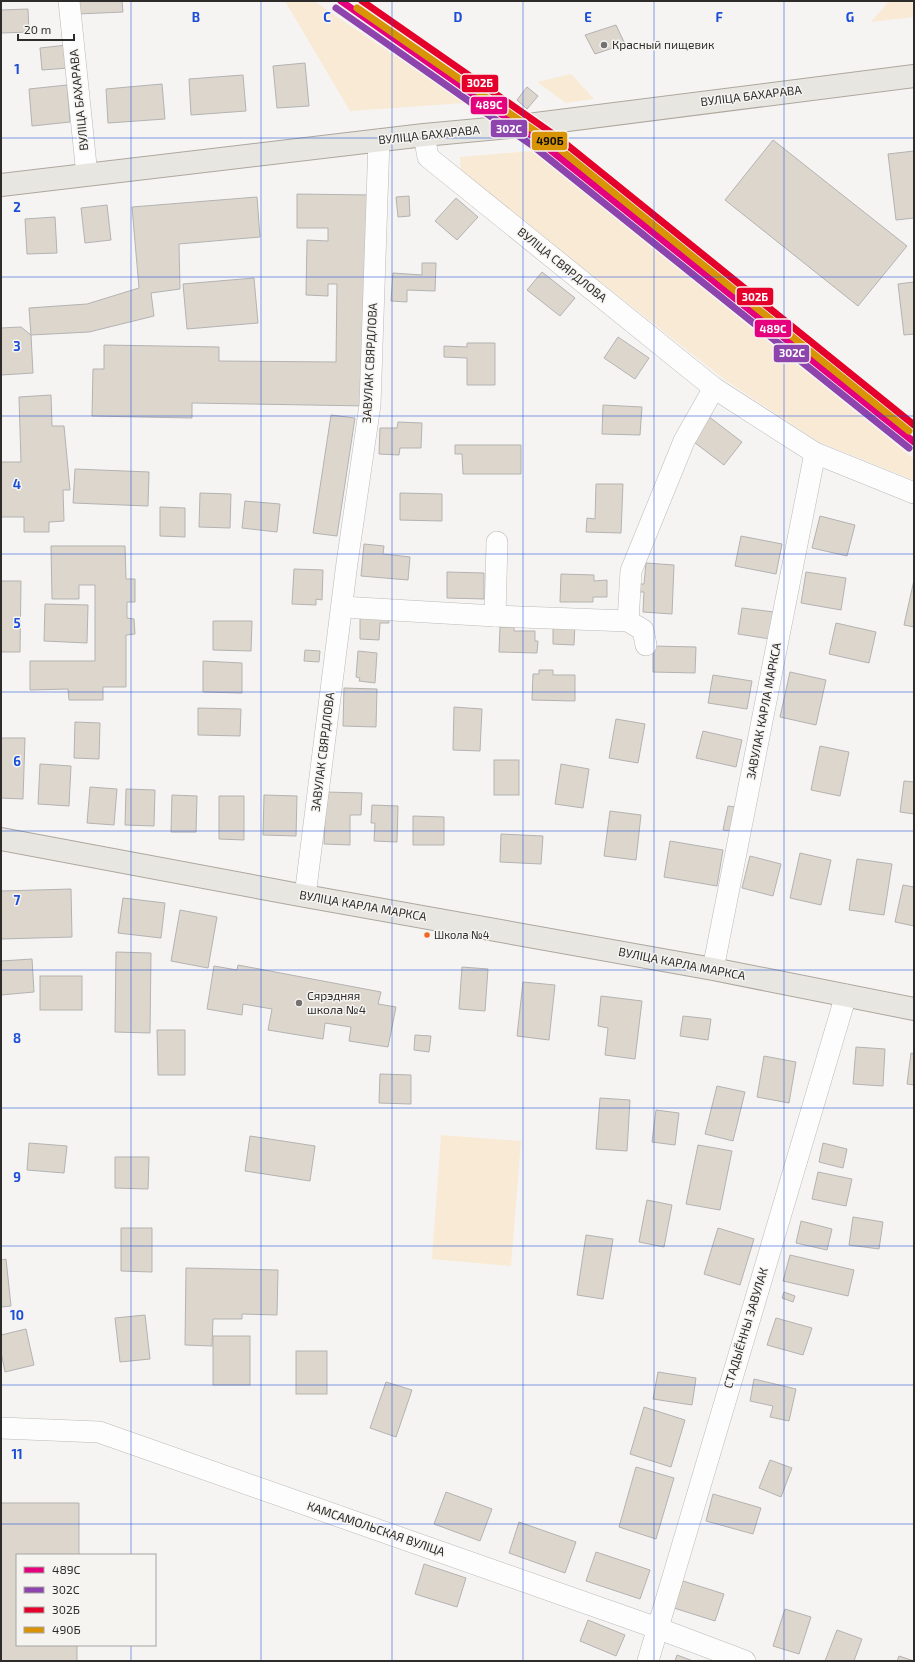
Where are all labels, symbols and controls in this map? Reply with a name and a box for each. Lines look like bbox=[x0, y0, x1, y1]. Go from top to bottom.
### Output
text: B bbox=[192, 9, 200, 25]
text: C bbox=[323, 9, 331, 25]
text: D bbox=[454, 9, 463, 25]
text: E bbox=[584, 9, 592, 25]
text: F bbox=[715, 9, 723, 25]
text: G bbox=[846, 9, 854, 25]
scale bar bbox=[18, 16, 74, 42]
text: 20 m bbox=[24, 22, 51, 36]
place label: Красный пищевик bbox=[612, 37, 715, 51]
marker: Красный пищевик bbox=[599, 40, 609, 50]
street label: ВУЛІЦА БАХАРАВА bbox=[66, 48, 90, 152]
text: 1 bbox=[14, 61, 20, 77]
line badge: 302Б bbox=[461, 74, 499, 93]
text: 302Б bbox=[467, 76, 493, 89]
street label: ВУЛІЦА БАХАРАВА bbox=[699, 82, 803, 108]
line badge: 489С bbox=[470, 96, 508, 115]
text: 489С bbox=[476, 98, 503, 111]
line badge: 302С bbox=[490, 119, 528, 138]
street label: ВУЛІЦА БАХАРАВА bbox=[377, 122, 481, 146]
text: 302С bbox=[496, 122, 523, 135]
line badge: 490Б bbox=[531, 131, 568, 151]
text: 490Б bbox=[536, 134, 564, 147]
text: 2 bbox=[13, 199, 21, 215]
street label: ВУЛІЦА СВЯРДЛОВА bbox=[515, 224, 611, 305]
line badge: 302Б bbox=[736, 287, 774, 306]
text: 302Б bbox=[742, 290, 768, 303]
street label: ЗАВУЛАК СВЯРДЛОВА bbox=[359, 302, 379, 424]
line badge: 489С bbox=[754, 319, 792, 338]
text: 489С bbox=[760, 322, 787, 335]
text: 3 bbox=[13, 338, 21, 354]
line badge: 302С bbox=[773, 344, 810, 363]
text: 302С bbox=[779, 346, 806, 359]
text: 4 bbox=[13, 476, 21, 492]
text: 5 bbox=[13, 615, 21, 631]
street label: ЗАВУЛАК КАРЛА МАРКСА bbox=[743, 641, 783, 780]
street label: ЗАВУЛАК СВЯРДЛОВА bbox=[308, 691, 336, 813]
text: 6 bbox=[13, 753, 21, 769]
street label: ВУЛІЦА КАРЛА МАРКСА bbox=[298, 887, 429, 923]
text: 7 bbox=[14, 892, 21, 908]
place label: Школа №4 bbox=[434, 928, 490, 941]
marker: Школа №4 bbox=[422, 930, 432, 940]
street label: ВУЛІЦА КАРЛА МАРКСА bbox=[617, 944, 747, 982]
place label: Сярэдняя школа №4 bbox=[307, 988, 366, 1016]
marker: Сярэдняя школа №4 bbox=[294, 998, 304, 1008]
text: 8 bbox=[13, 1030, 21, 1046]
text: 9 bbox=[13, 1169, 21, 1185]
street label: СТАДЫЁННЫ ЗАВУЛАК bbox=[720, 1266, 770, 1390]
text: 10 bbox=[10, 1307, 24, 1323]
text: 11 bbox=[11, 1446, 23, 1462]
street label: КАМСАМОЛЬСКАЯ ВУЛІЦА bbox=[306, 1498, 448, 1558]
legend bbox=[16, 1554, 156, 1646]
text: 489С bbox=[52, 1562, 81, 1576]
text: 302С bbox=[52, 1582, 80, 1596]
text: 302Б bbox=[52, 1602, 80, 1616]
text: 490Б bbox=[52, 1622, 81, 1636]

